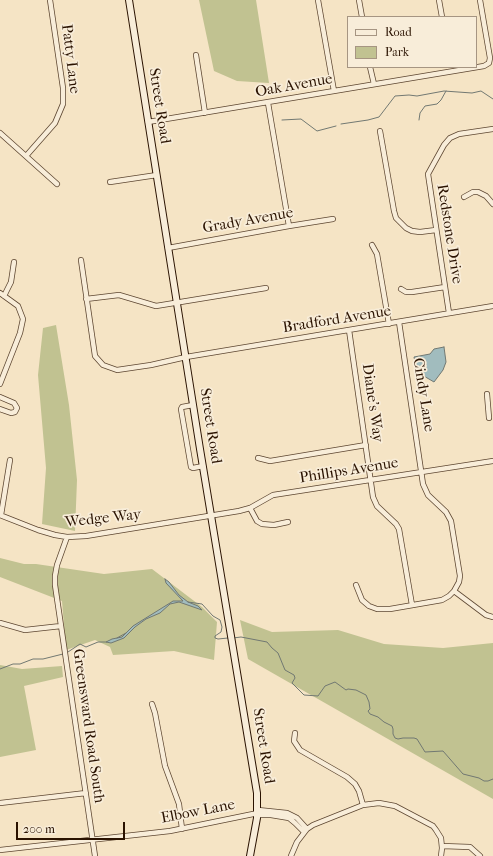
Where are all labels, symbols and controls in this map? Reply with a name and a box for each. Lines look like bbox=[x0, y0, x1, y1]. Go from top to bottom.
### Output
legend bbox=[347, 16, 477, 68]
street label: Patty Lane bbox=[57, 23, 83, 95]
text: Road bbox=[385, 25, 412, 39]
text: Park bbox=[385, 45, 409, 59]
street label: Street Road bbox=[144, 67, 174, 145]
street label: Oak Avenue bbox=[254, 70, 334, 102]
street label: Redstone Drive bbox=[432, 183, 466, 285]
street label: Grady Avenue bbox=[201, 204, 295, 238]
street label: Bradford Avenue bbox=[282, 303, 392, 337]
street label: Cindy Lane bbox=[408, 357, 438, 433]
street label: Diane's Way bbox=[358, 363, 386, 443]
street label: Street Road bbox=[195, 387, 225, 465]
street label: Phillips Avenue bbox=[298, 454, 400, 488]
street label: Wedge Way bbox=[64, 506, 142, 532]
street label: Greensward Road South bbox=[68, 648, 108, 804]
street label: Street Road bbox=[248, 707, 278, 785]
street label: Elbow Lane bbox=[160, 796, 236, 828]
scale bar bbox=[18, 814, 127, 840]
text: 200 m bbox=[23, 822, 55, 836]

